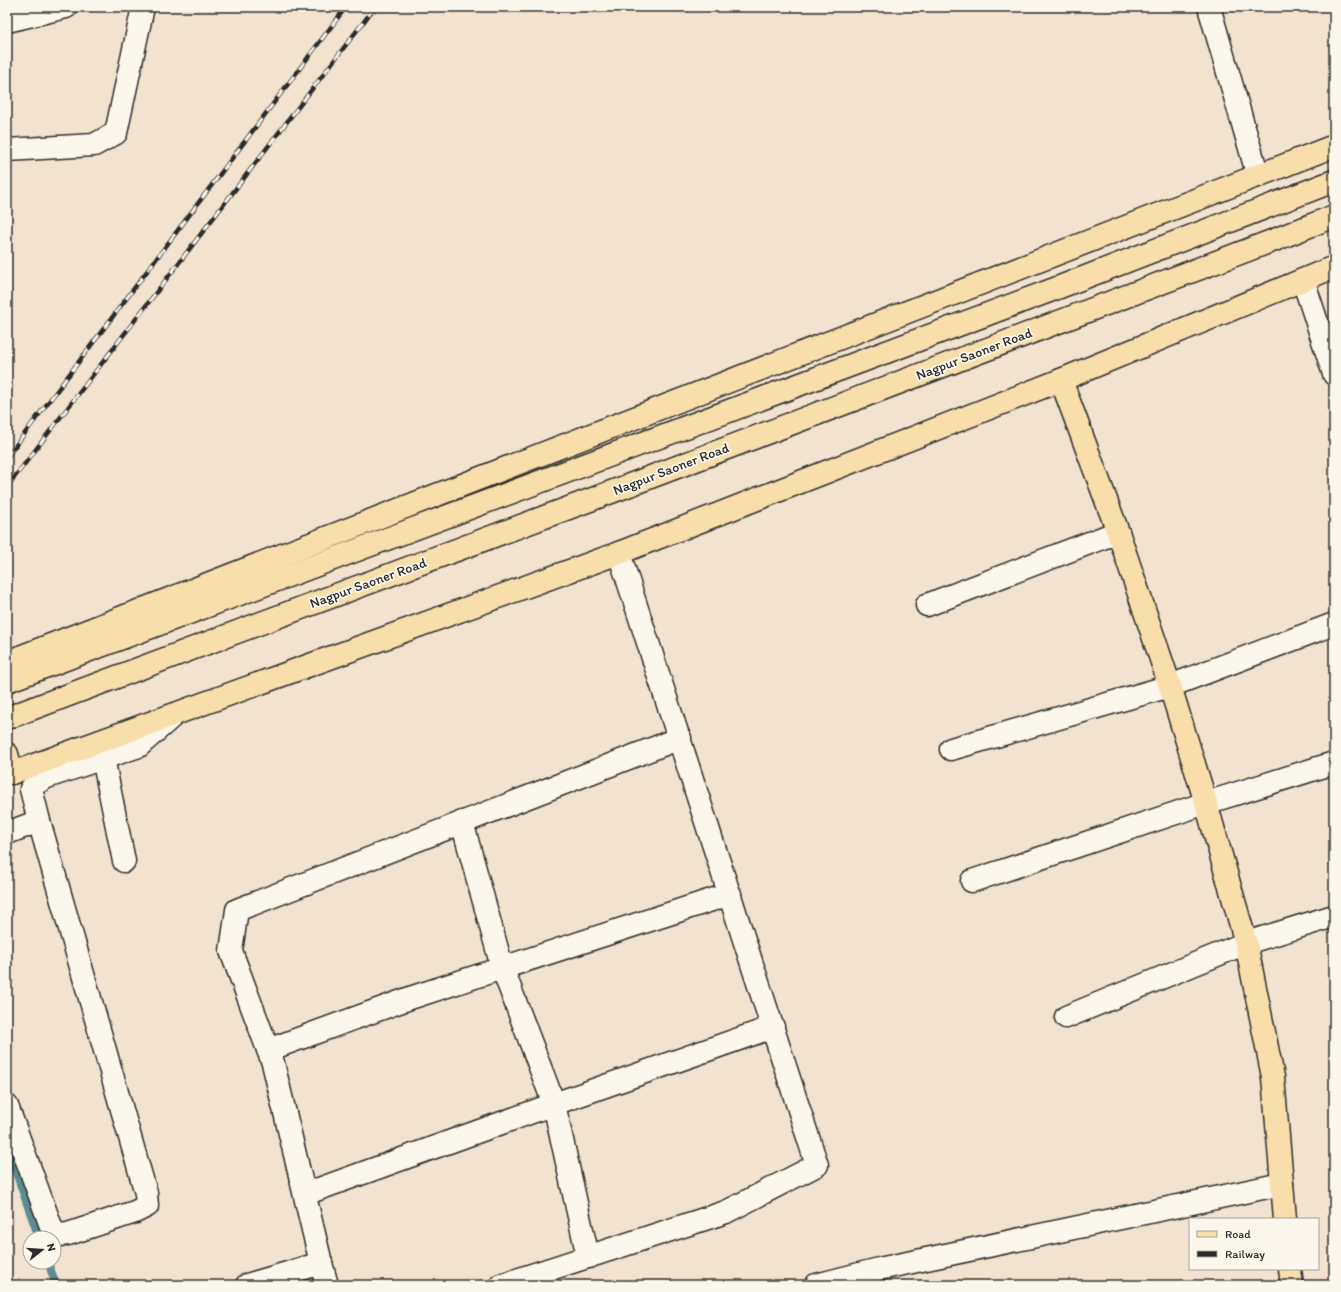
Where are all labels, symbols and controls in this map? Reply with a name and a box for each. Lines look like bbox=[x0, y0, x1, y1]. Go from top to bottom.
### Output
street label: Nagpur Saoner Road bbox=[914, 324, 1035, 384]
street label: Nagpur Saoner Road bbox=[611, 439, 732, 499]
street label: Nagpur Saoner Road bbox=[307, 554, 429, 612]
legend bbox=[1189, 1218, 1319, 1270]
text: Road bbox=[1225, 1227, 1251, 1241]
north arrow bbox=[22, 1230, 62, 1270]
text: N bbox=[44, 1242, 58, 1253]
text: Railway bbox=[1225, 1247, 1265, 1261]

